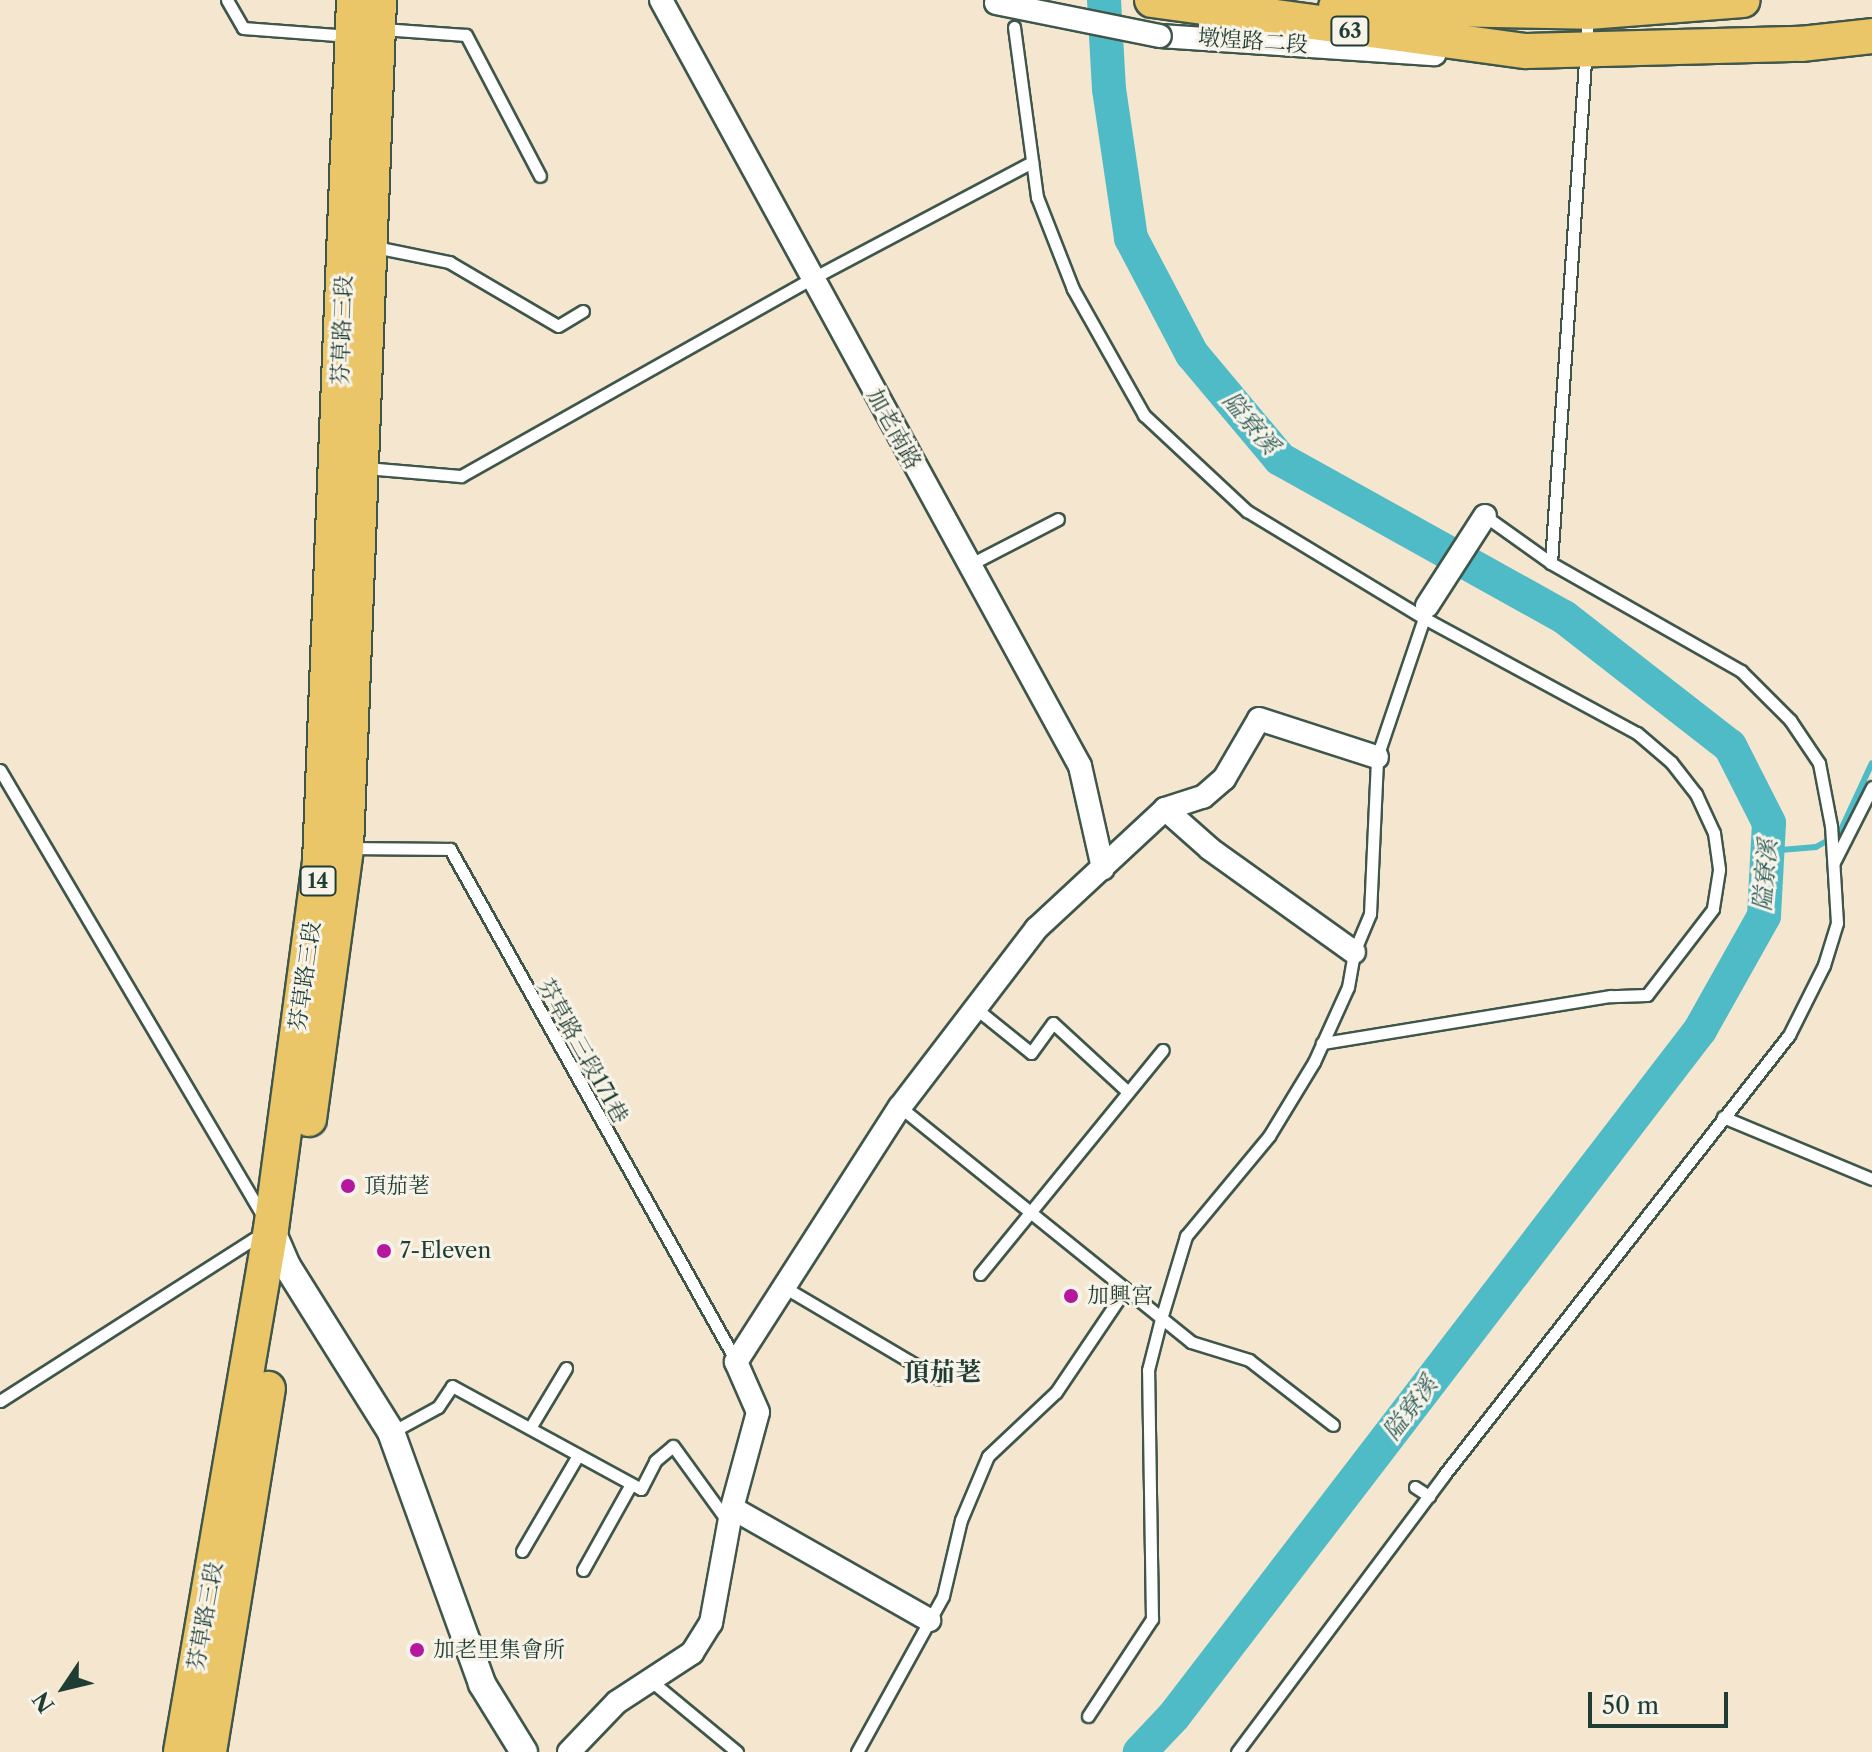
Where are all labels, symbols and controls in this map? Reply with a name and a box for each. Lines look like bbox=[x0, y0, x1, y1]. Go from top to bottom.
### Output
road number: 63 bbox=[1330, 15, 1370, 47]
street label: 墩煌路二段 bbox=[1197, 24, 1309, 58]
street label: 芬草路三段 bbox=[327, 275, 357, 385]
street label: 加老南路 bbox=[861, 384, 927, 474]
water label: 隘寮溪 bbox=[1217, 386, 1285, 460]
water label: 隘寮溪 bbox=[1748, 838, 1782, 912]
road number: 14 bbox=[298, 865, 338, 897]
street label: 芬草路三段 bbox=[284, 920, 326, 1032]
street label: 芬草路三段171巷 bbox=[532, 974, 634, 1128]
place label: 頂茄荖 bbox=[364, 1173, 430, 1199]
marker: 頂茄荖 bbox=[339, 1177, 357, 1195]
place label: 7-Eleven bbox=[400, 1238, 491, 1264]
marker: 7-Eleven bbox=[375, 1242, 393, 1260]
place label: 加興宮 bbox=[1087, 1283, 1153, 1309]
marker: 加興宮 bbox=[1062, 1287, 1080, 1305]
district label: 頂茄荖 bbox=[903, 1357, 981, 1389]
water label: 隘寮溪 bbox=[1377, 1371, 1443, 1445]
street label: 芬草路三段 bbox=[182, 1560, 228, 1672]
place label: 加老里集會所 bbox=[433, 1637, 565, 1663]
marker: 加老里集會所 bbox=[408, 1641, 426, 1659]
north arrow bbox=[24, 1648, 104, 1728]
scale bar bbox=[1592, 1676, 1732, 1726]
text: N bbox=[27, 1686, 60, 1718]
text: 50 m bbox=[1602, 1691, 1659, 1720]

